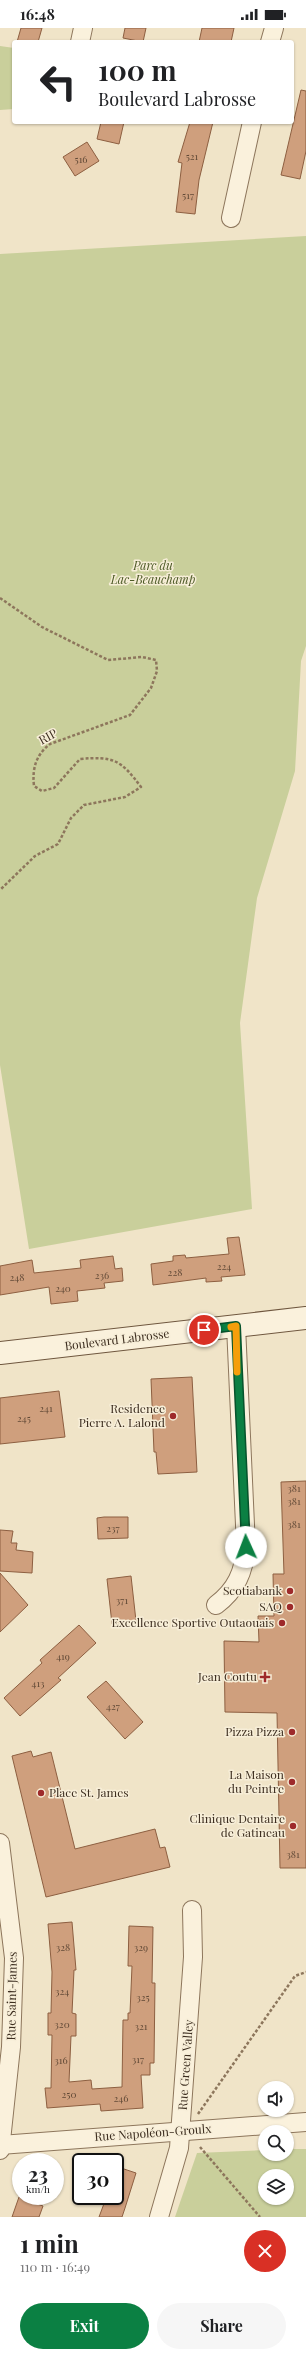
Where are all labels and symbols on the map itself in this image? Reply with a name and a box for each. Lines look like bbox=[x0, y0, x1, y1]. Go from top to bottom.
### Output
house number: 521 bbox=[186, 149, 199, 163]
house number: 516 bbox=[74, 152, 88, 166]
house number: 517 bbox=[182, 188, 194, 202]
park label: Parc du Lac-Beauchamp bbox=[110, 557, 196, 587]
street label: RIP bbox=[35, 725, 60, 748]
house number: 224 bbox=[217, 1259, 231, 1273]
house number: 228 bbox=[168, 1265, 182, 1279]
house number: 236 bbox=[95, 1268, 109, 1282]
house number: 248 bbox=[10, 1270, 24, 1284]
house number: 240 bbox=[55, 1281, 71, 1295]
pin bbox=[187, 1313, 221, 1347]
street label: Boulevard Labrosse bbox=[64, 1325, 170, 1353]
place label: Residence Pierre A. Lalond bbox=[79, 1400, 165, 1430]
house number: 241 bbox=[39, 1401, 53, 1415]
house number: 245 bbox=[17, 1411, 31, 1425]
marker: Residence Pierre A. Lalond bbox=[168, 1411, 178, 1421]
house number: 381 bbox=[287, 1481, 301, 1495]
house number: 381 bbox=[287, 1494, 301, 1508]
house number: 381 bbox=[287, 1517, 301, 1531]
house number: 237 bbox=[106, 1521, 120, 1535]
position arrow bbox=[225, 1526, 267, 1568]
place label: Scotiabank bbox=[223, 1582, 282, 1598]
marker: Scotiabank bbox=[285, 1586, 295, 1596]
house number: 371 bbox=[116, 1593, 128, 1607]
place label: SAQ bbox=[259, 1598, 283, 1614]
marker: SAQ bbox=[285, 1602, 295, 1612]
place label: Excellence Sportive Outaouais bbox=[111, 1614, 274, 1630]
marker: Excellence Sportive Outaouais bbox=[277, 1618, 287, 1628]
house number: 419 bbox=[56, 1649, 70, 1663]
place label: Jean Coutu bbox=[197, 1668, 257, 1684]
marker: Jean Coutu bbox=[260, 1672, 270, 1682]
house number: 413 bbox=[32, 1676, 45, 1690]
house number: 427 bbox=[106, 1699, 120, 1713]
place label: Pizza Pizza bbox=[225, 1723, 284, 1739]
marker: Pizza Pizza bbox=[287, 1727, 297, 1737]
place label: La Maison du Peintre bbox=[228, 1766, 284, 1796]
marker: La Maison du Peintre bbox=[287, 1777, 297, 1787]
place label: Place St. James bbox=[49, 1784, 129, 1800]
marker: Place St. James bbox=[36, 1788, 46, 1798]
place label: Clinique Dentaire de Gatineau bbox=[190, 1810, 285, 1840]
marker: Clinique Dentaire de Gatineau bbox=[288, 1821, 298, 1831]
house number: 381 bbox=[286, 1847, 300, 1861]
house number: 328 bbox=[56, 1940, 70, 1954]
house number: 329 bbox=[134, 1940, 148, 1954]
street label: Rue Saint-James bbox=[2, 1951, 20, 2041]
house number: 324 bbox=[55, 1984, 69, 1998]
house number: 325 bbox=[136, 1990, 150, 2004]
house number: 320 bbox=[54, 2017, 70, 2031]
house number: 321 bbox=[135, 2019, 148, 2033]
street label: Rue Green Valley bbox=[174, 2019, 196, 2111]
house number: 317 bbox=[132, 2052, 144, 2066]
house number: 316 bbox=[54, 2053, 68, 2067]
house number: 250 bbox=[62, 2087, 76, 2101]
house number: 246 bbox=[114, 2091, 128, 2105]
street label: Rue Napoléon-Groulx bbox=[94, 2120, 213, 2144]
speed limit sign: 30 bbox=[72, 2153, 124, 2205]

